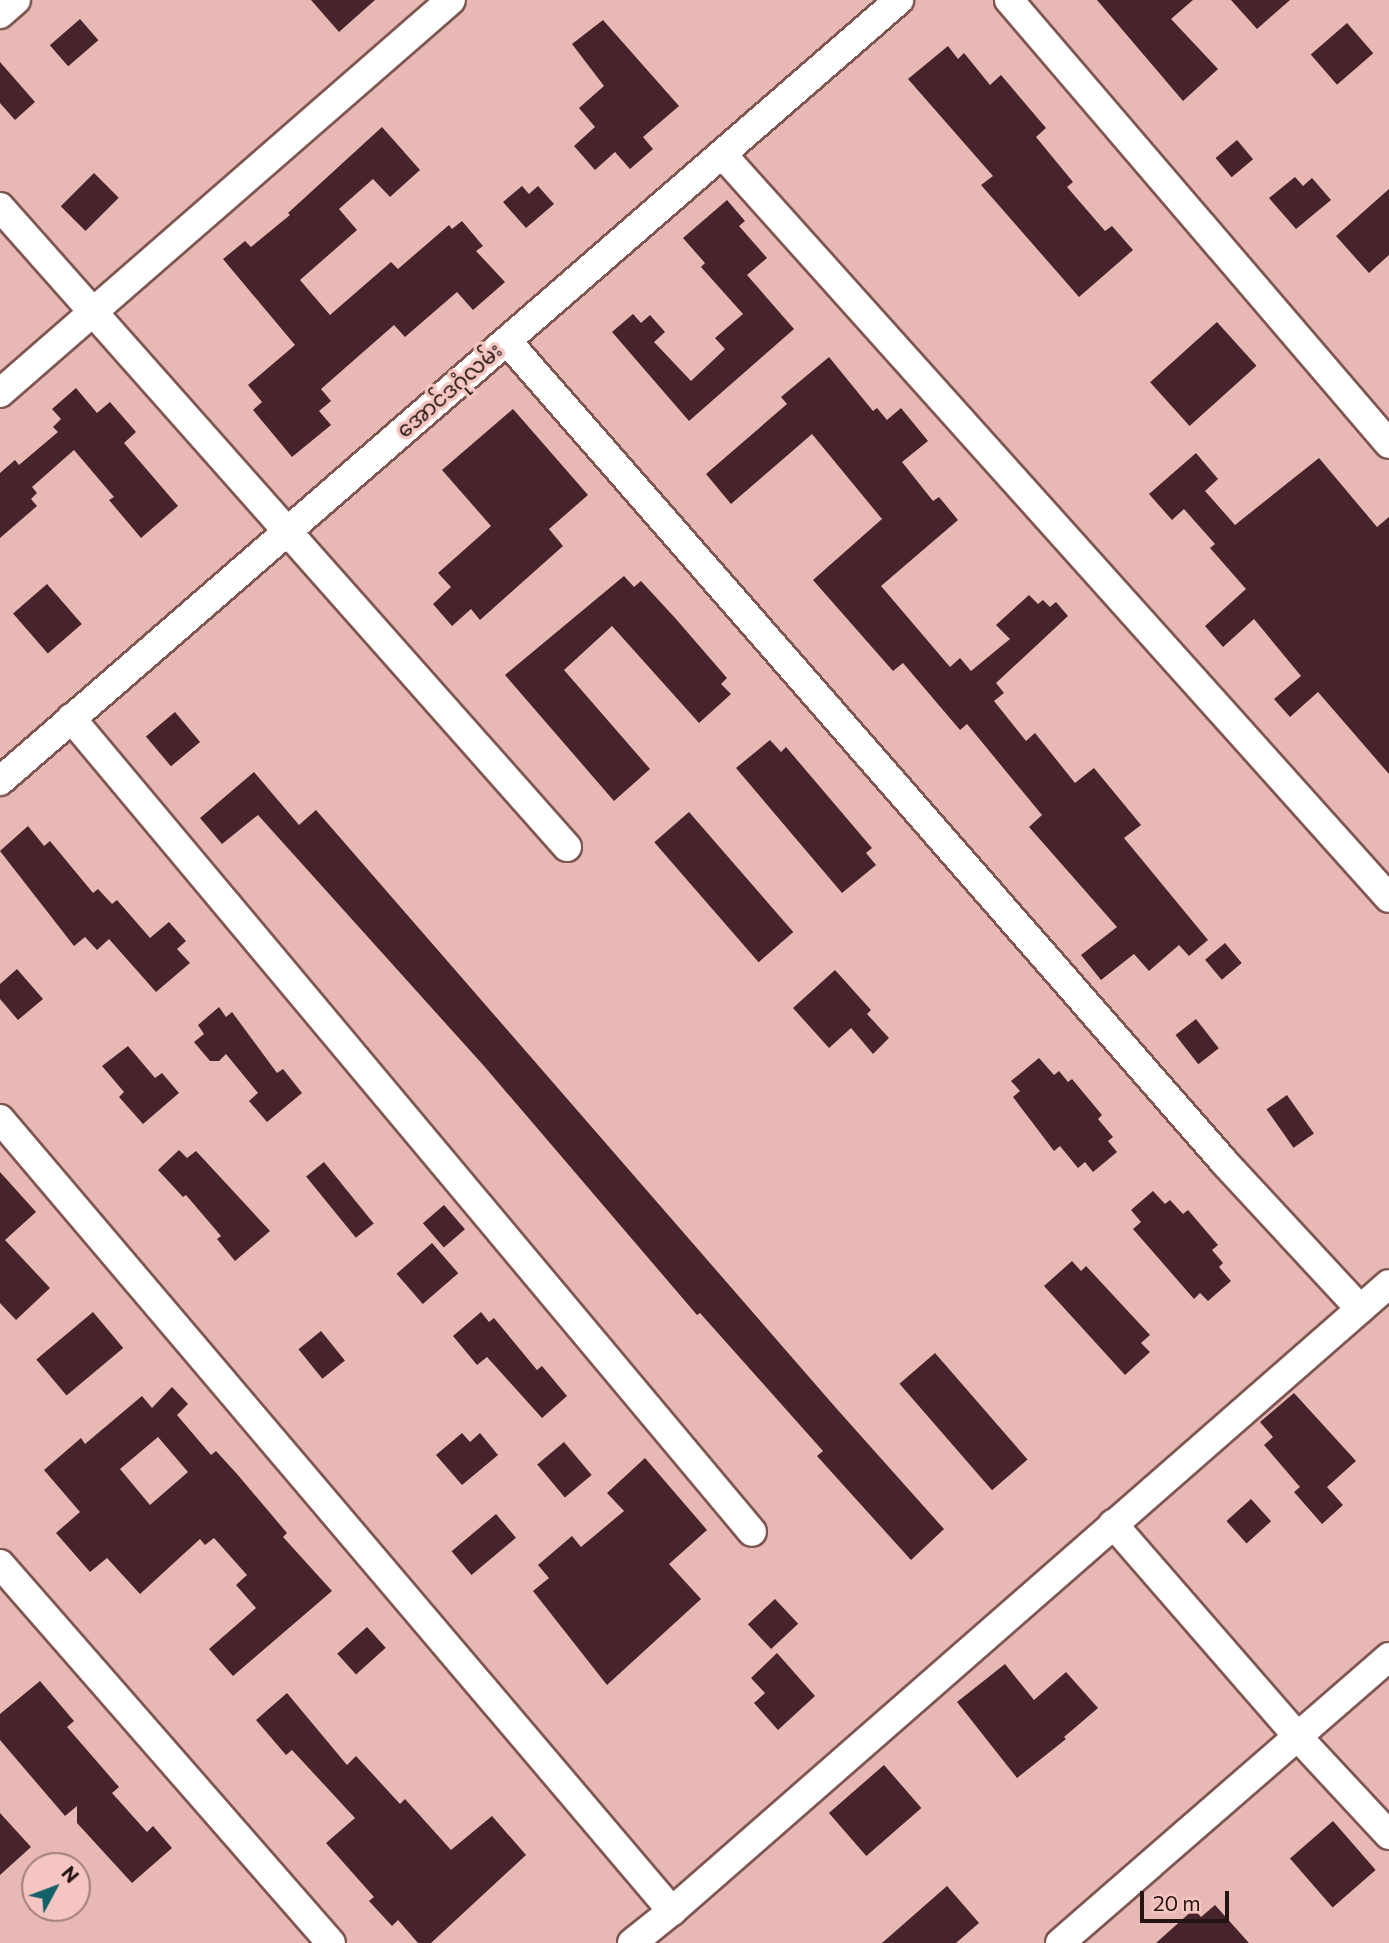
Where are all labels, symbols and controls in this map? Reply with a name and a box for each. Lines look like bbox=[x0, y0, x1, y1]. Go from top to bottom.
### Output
street label: အောင်ဒဂုံလမ်း bbox=[391, 337, 507, 443]
north arrow bbox=[21, 1852, 91, 1922]
text: N bbox=[57, 1861, 84, 1887]
scale bar bbox=[1144, 1876, 1233, 1920]
text: 20 m bbox=[1153, 1890, 1201, 1915]

